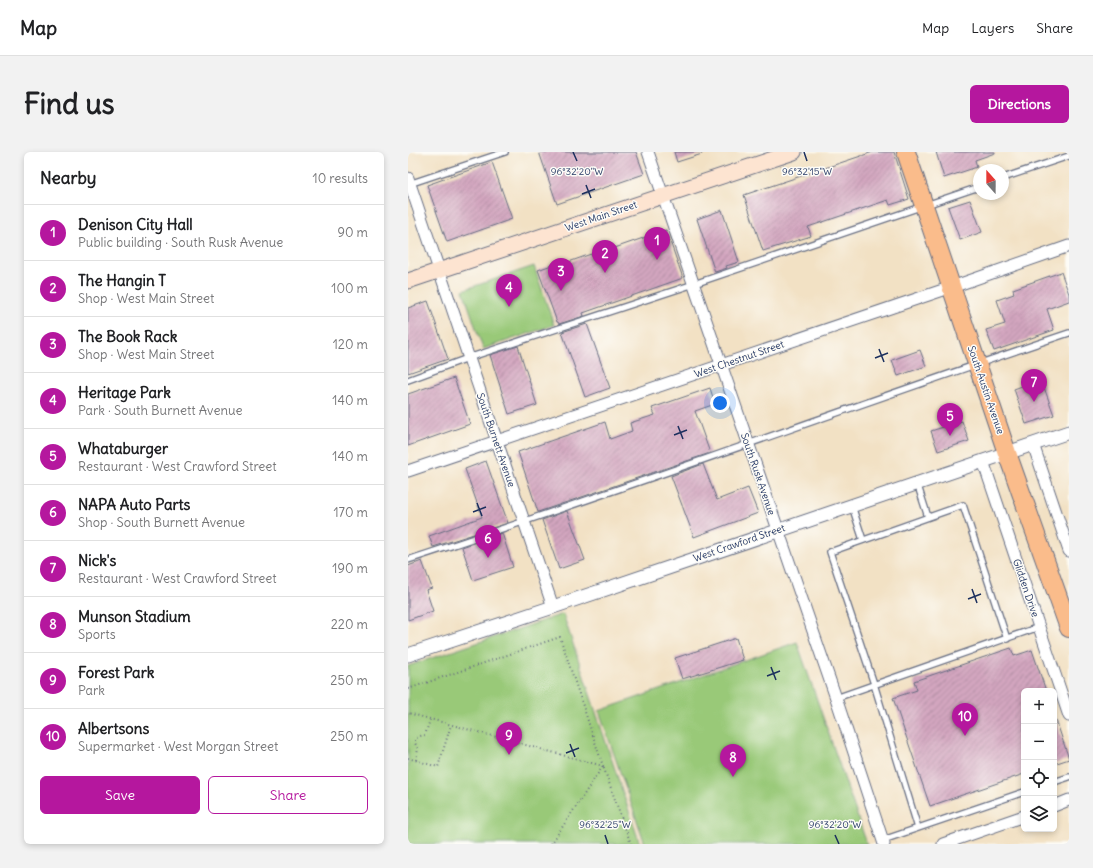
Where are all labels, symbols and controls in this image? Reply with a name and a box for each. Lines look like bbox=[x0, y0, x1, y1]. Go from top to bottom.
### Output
text: Map bbox=[20, 16, 57, 40]
text: Map bbox=[922, 19, 949, 37]
text: Layers bbox=[971, 19, 1014, 37]
text: Share bbox=[1036, 19, 1073, 37]
button: Directions bbox=[970, 85, 1069, 123]
text: Find us bbox=[24, 86, 115, 122]
north arrow bbox=[973, 164, 1009, 200]
text: 96°32'20"W bbox=[551, 165, 603, 178]
text: 96°32'15"W bbox=[782, 165, 832, 178]
text: Nearby bbox=[40, 167, 96, 189]
text: 10 results bbox=[313, 170, 368, 187]
street label: West Main Street bbox=[563, 197, 639, 234]
text: Denison City Hall bbox=[78, 215, 193, 234]
text: 1 bbox=[50, 224, 56, 241]
text: 90 m bbox=[337, 224, 368, 241]
pin: 1 bbox=[644, 227, 670, 260]
text: Public building · South Rusk Avenue bbox=[78, 234, 283, 251]
pin: 2 bbox=[592, 240, 618, 273]
pin: 3 bbox=[548, 258, 574, 291]
text: The Hangin T bbox=[78, 271, 166, 290]
pin: 4 bbox=[496, 274, 522, 307]
text: 2 bbox=[49, 280, 57, 297]
text: 100 m bbox=[331, 280, 368, 297]
text: Shop · West Main Street bbox=[78, 290, 214, 307]
text: The Book Rack bbox=[78, 327, 177, 346]
text: 3 bbox=[49, 336, 57, 353]
text: 120 m bbox=[333, 336, 368, 353]
street label: West Chestnut Street bbox=[692, 337, 786, 380]
street label: South Austin Avenue bbox=[965, 344, 1007, 436]
text: Shop · West Main Street bbox=[78, 346, 214, 363]
pin: 7 bbox=[1021, 369, 1047, 402]
text: Heritage Park bbox=[78, 383, 171, 402]
street label: South Burnett Avenue bbox=[474, 391, 518, 489]
text: 4 bbox=[49, 392, 57, 409]
text: 140 m bbox=[332, 392, 368, 409]
your location bbox=[710, 393, 730, 413]
text: Park · South Burnett Avenue bbox=[78, 402, 242, 419]
pin: 5 bbox=[937, 403, 963, 436]
street label: South Rusk Avenue bbox=[738, 431, 778, 517]
text: Whataburger bbox=[78, 439, 168, 458]
text: 5 bbox=[49, 448, 57, 465]
text: 140 m bbox=[332, 448, 368, 465]
text: Restaurant · West Crawford Street bbox=[78, 458, 277, 475]
text: NAPA Auto Parts bbox=[78, 495, 190, 514]
text: 6 bbox=[49, 504, 57, 521]
text: 170 m bbox=[333, 504, 368, 521]
text: Shop · South Burnett Avenue bbox=[78, 514, 245, 531]
street label: West Crawford Street bbox=[691, 521, 787, 565]
pin: 6 bbox=[475, 525, 501, 558]
text: Nick's bbox=[78, 551, 116, 570]
street label: Glidden Drive bbox=[1010, 557, 1042, 619]
text: 7 bbox=[50, 560, 56, 577]
text: 190 m bbox=[332, 560, 368, 577]
text: Restaurant · West Crawford Street bbox=[78, 570, 277, 587]
text: Munson Stadium bbox=[78, 607, 191, 626]
text: 8 bbox=[49, 616, 57, 633]
text: 220 m bbox=[331, 616, 368, 633]
text: Sports bbox=[78, 626, 116, 643]
text: Forest Park bbox=[78, 663, 154, 682]
text: 9 bbox=[49, 672, 57, 689]
text: 250 m bbox=[330, 672, 368, 689]
text: Park bbox=[78, 682, 105, 699]
map controls bbox=[1021, 688, 1057, 832]
button: + bbox=[1021, 688, 1057, 724]
pin: 10 bbox=[952, 703, 978, 736]
text: Albertsons bbox=[78, 719, 149, 738]
pin: 9 bbox=[496, 722, 522, 755]
button: − bbox=[1021, 724, 1057, 760]
text: 10 bbox=[46, 728, 60, 745]
text: 250 m bbox=[330, 728, 368, 745]
text: Supermarket · West Morgan Street bbox=[78, 738, 278, 755]
pin: 8 bbox=[720, 744, 746, 777]
button: locate bbox=[1021, 760, 1057, 796]
button: Save bbox=[40, 776, 200, 814]
button: Share bbox=[208, 776, 368, 814]
button: layers bbox=[1021, 796, 1057, 832]
text: 96°32'25"W bbox=[579, 818, 631, 831]
text: 96°32'20"W bbox=[809, 818, 861, 831]

